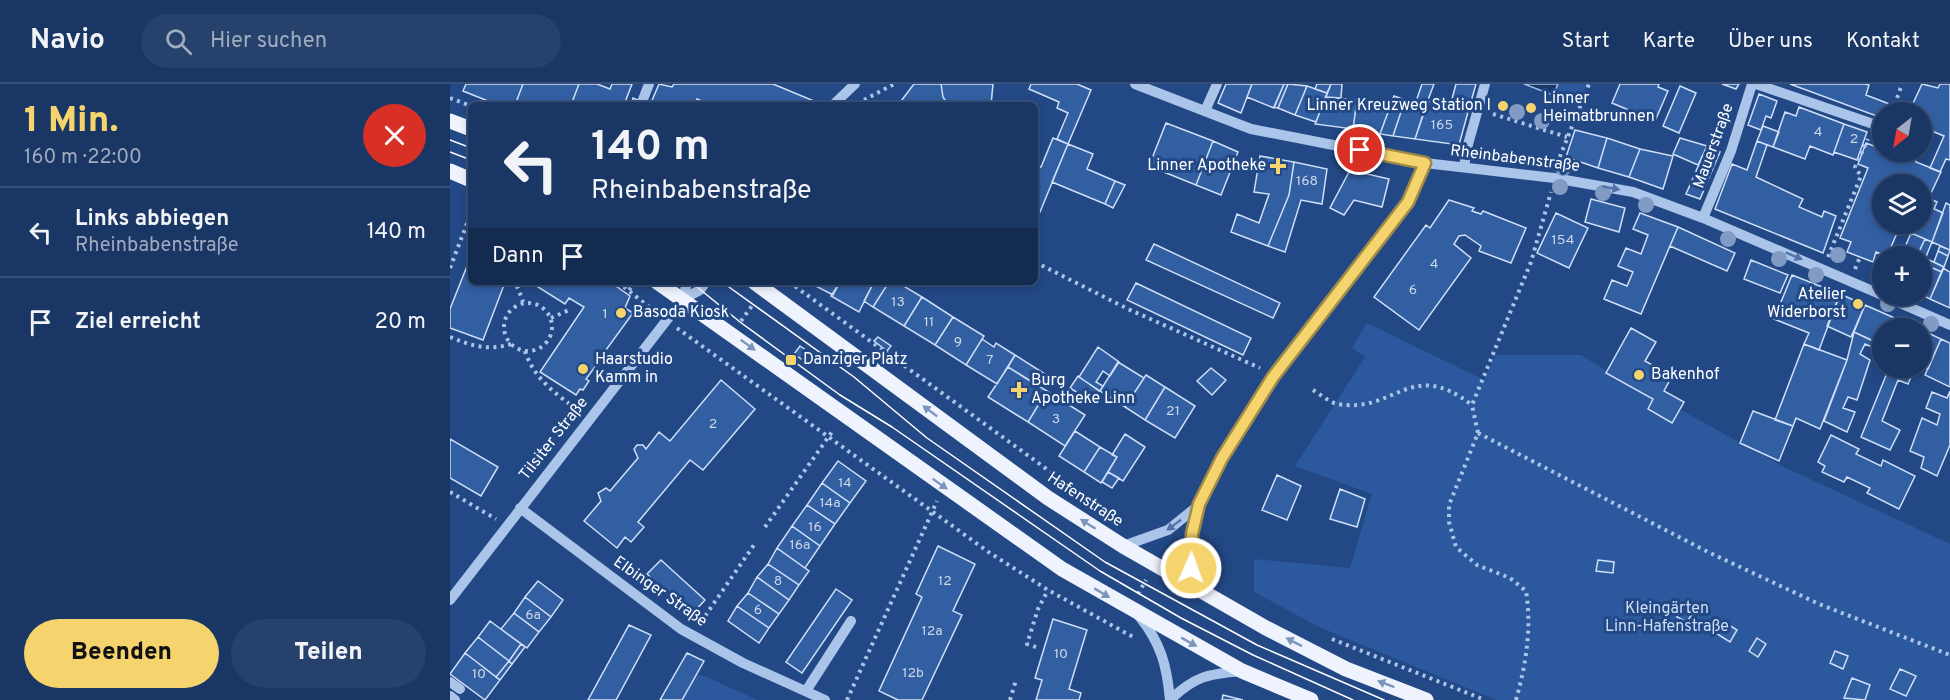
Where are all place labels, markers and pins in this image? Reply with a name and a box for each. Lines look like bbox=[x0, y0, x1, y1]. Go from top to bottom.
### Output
place label: Linner Heimatbrunnen bbox=[1543, 89, 1655, 127]
place label: Linner Kreuzweg Station I bbox=[1306, 96, 1491, 116]
marker: Linner Kreuzweg Station I bbox=[1496, 99, 1510, 113]
marker: Linner Heimatbrunnen bbox=[1524, 101, 1538, 115]
pin bbox=[1334, 124, 1385, 175]
place label: Linner Apotheke bbox=[1147, 156, 1266, 176]
marker: Linner Apotheke bbox=[1271, 159, 1285, 173]
place label: Atelier Widerborst bbox=[1767, 285, 1846, 323]
marker: Atelier Widerborst bbox=[1851, 297, 1865, 311]
place label: Basoda Kiosk bbox=[633, 303, 729, 323]
marker: Basoda Kiosk bbox=[614, 306, 628, 320]
place label: Haarstudio Kamm in bbox=[595, 350, 673, 388]
place label: Danziger Platz bbox=[803, 350, 908, 370]
marker: Danziger Platz bbox=[784, 353, 798, 367]
marker: Haarstudio Kamm in bbox=[576, 362, 590, 376]
place label: Bakenhof bbox=[1651, 365, 1720, 385]
marker: Bakenhof bbox=[1632, 368, 1646, 382]
place label: Burg Apotheke Linn bbox=[1031, 371, 1135, 409]
marker: Burg Apotheke Linn bbox=[1012, 383, 1026, 397]

